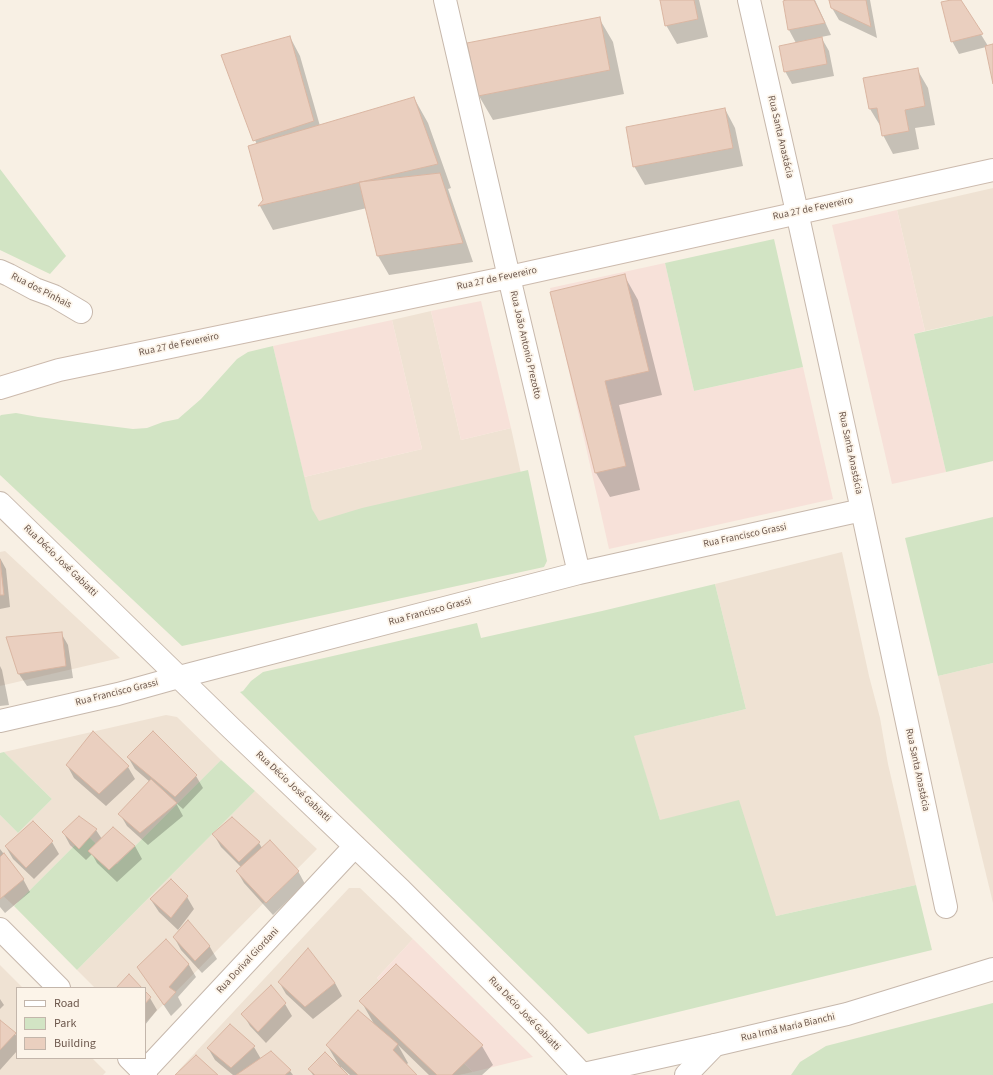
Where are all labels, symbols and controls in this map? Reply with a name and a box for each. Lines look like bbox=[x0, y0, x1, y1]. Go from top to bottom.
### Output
street label: Rua Santa Anastácia bbox=[765, 95, 795, 179]
street label: Rua 27 de Fevereiro bbox=[772, 195, 854, 223]
street label: Rua 27 de Fevereiro bbox=[456, 265, 538, 293]
street label: Rua dos Pinhais bbox=[9, 271, 73, 311]
street label: Rua João Antonio Prezotto bbox=[507, 290, 543, 400]
street label: Rua 27 de Fevereiro bbox=[138, 331, 220, 359]
street label: Rua Santa Anastácia bbox=[835, 410, 865, 496]
street label: Rua Francisco Grassi bbox=[702, 521, 788, 551]
street label: Rua Décio José Gabiatti bbox=[21, 523, 99, 599]
street label: Rua Francisco Grassi bbox=[387, 595, 473, 629]
street label: Rua Francisco Grassi bbox=[74, 677, 160, 709]
street label: Rua Santa Anastácia bbox=[902, 727, 932, 813]
street label: Rua Décio José Gabiatti bbox=[253, 749, 333, 825]
street label: Rua Dorival Giordani bbox=[214, 926, 282, 996]
street label: Rua Décio José Gabiatti bbox=[486, 975, 562, 1053]
legend bbox=[16, 987, 146, 1059]
text: Road bbox=[54, 995, 80, 1012]
street label: Rua Irmã Maria Bianchi bbox=[740, 1011, 836, 1045]
text: Park bbox=[54, 1015, 76, 1032]
text: Building bbox=[54, 1035, 96, 1052]

